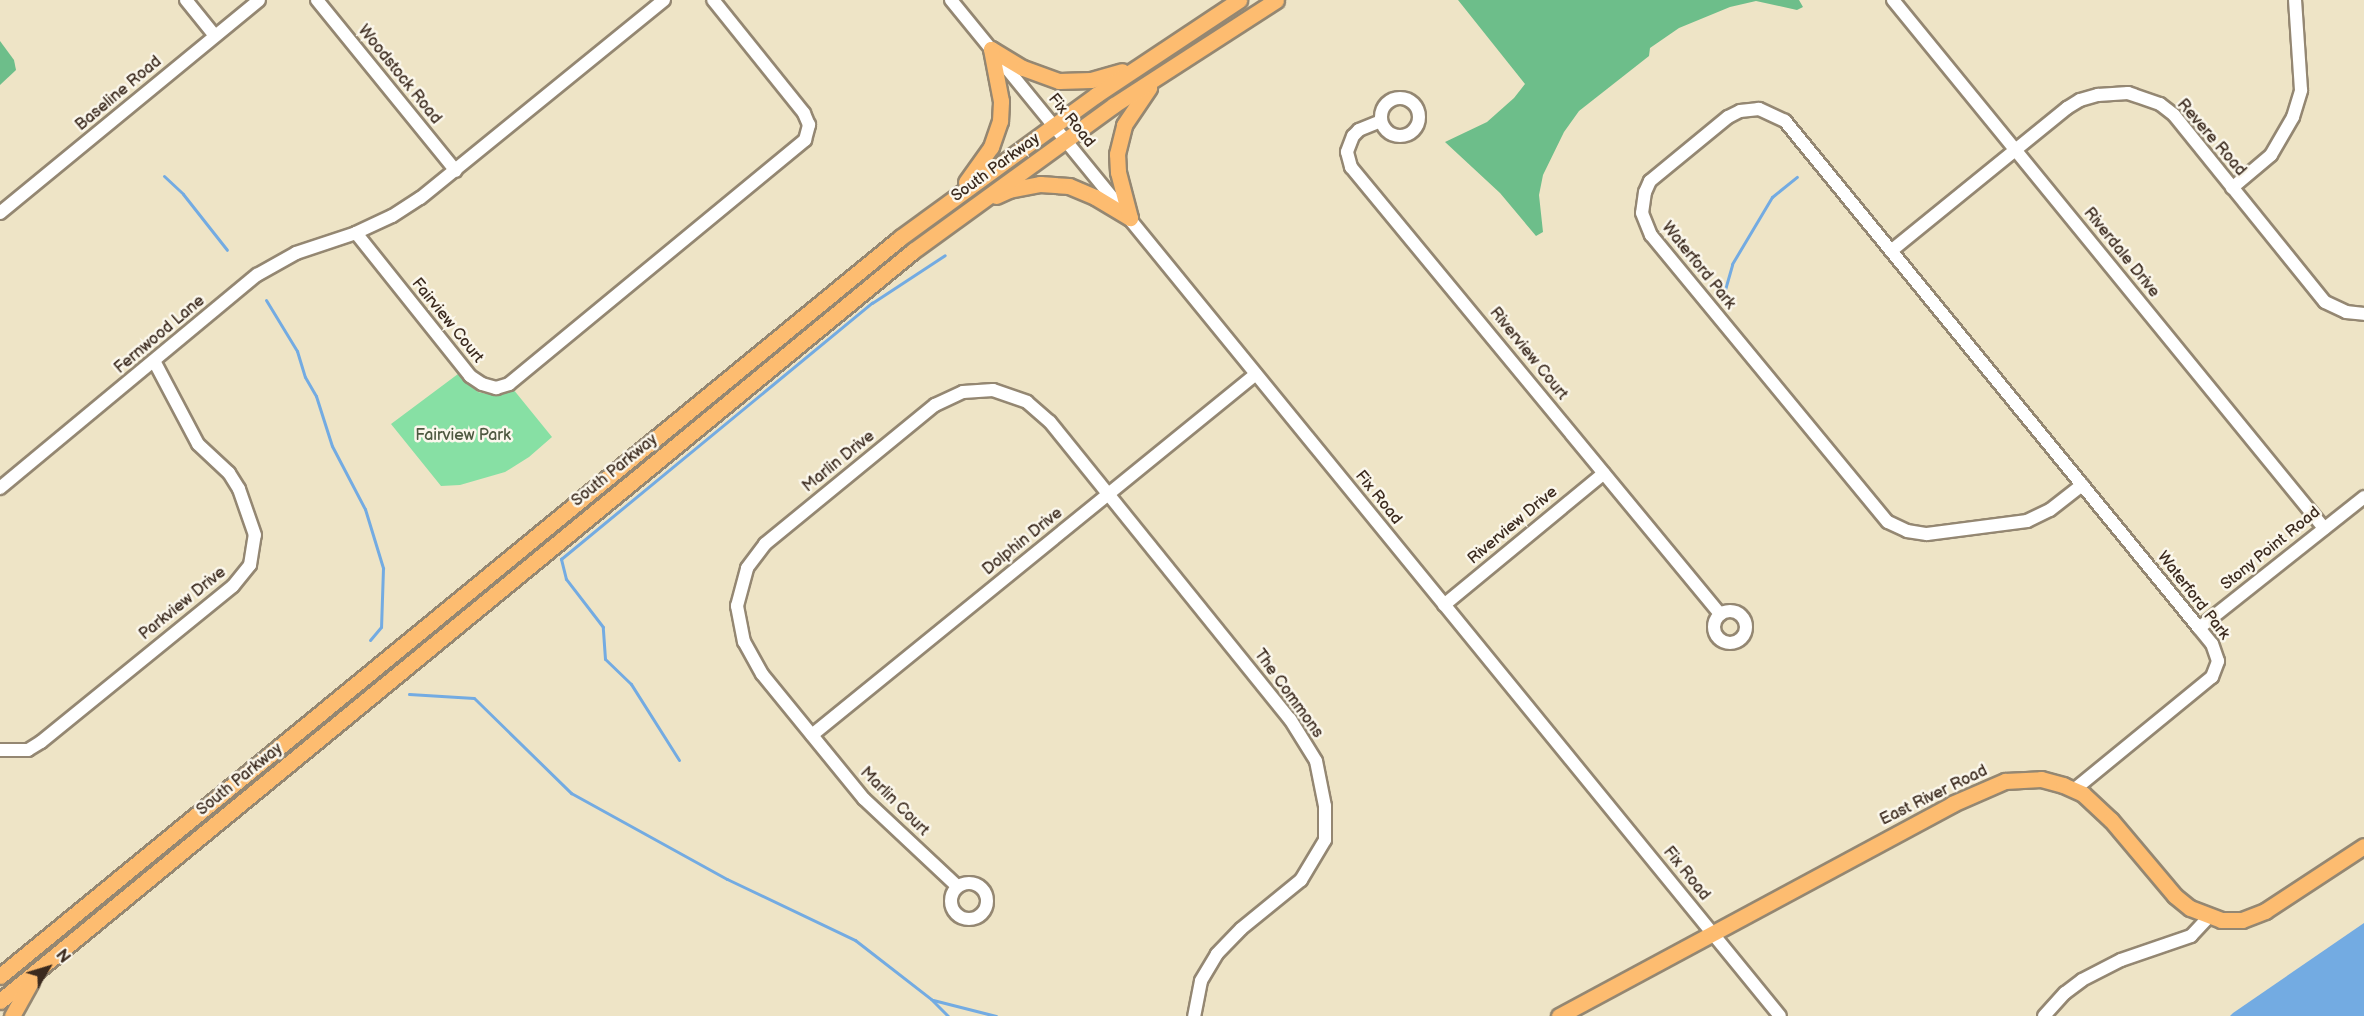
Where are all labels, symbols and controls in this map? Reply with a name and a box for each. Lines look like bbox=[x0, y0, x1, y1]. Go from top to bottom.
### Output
street label: Woodstock Road bbox=[353, 22, 445, 128]
street label: Baseline Road bbox=[72, 52, 166, 136]
street label: Fix Road bbox=[1043, 90, 1099, 152]
street label: Revere Road bbox=[2172, 96, 2250, 180]
street label: South Parkway bbox=[948, 129, 1044, 207]
street label: Riverdale Drive bbox=[2079, 204, 2163, 302]
street label: Waterford Park bbox=[1657, 218, 1739, 314]
street label: Fairview Court bbox=[407, 275, 487, 367]
street label: Fernwood Lane bbox=[111, 292, 209, 378]
street label: Riverview Court bbox=[1485, 304, 1571, 404]
park label: Fairview Park bbox=[415, 426, 511, 446]
street label: Marlin Drive bbox=[799, 427, 879, 497]
street label: South Parkway bbox=[568, 431, 662, 511]
street label: Fix Road bbox=[1350, 467, 1406, 529]
street label: Riverview Drive bbox=[1464, 483, 1562, 569]
street label: Stony Point Road bbox=[2217, 503, 2325, 595]
street label: Dolphin Drive bbox=[979, 504, 1067, 580]
street label: Waterford Park bbox=[2153, 548, 2233, 644]
street label: Parkview Drive bbox=[136, 563, 230, 645]
street label: The Commons bbox=[1249, 646, 1327, 742]
street label: South Parkway bbox=[193, 740, 287, 820]
street label: East River Road bbox=[1877, 762, 1991, 830]
street label: Marlin Court bbox=[856, 764, 932, 840]
street label: Fix Road bbox=[1658, 843, 1714, 905]
north arrow bbox=[18, 938, 78, 998]
text: N bbox=[51, 946, 74, 967]

